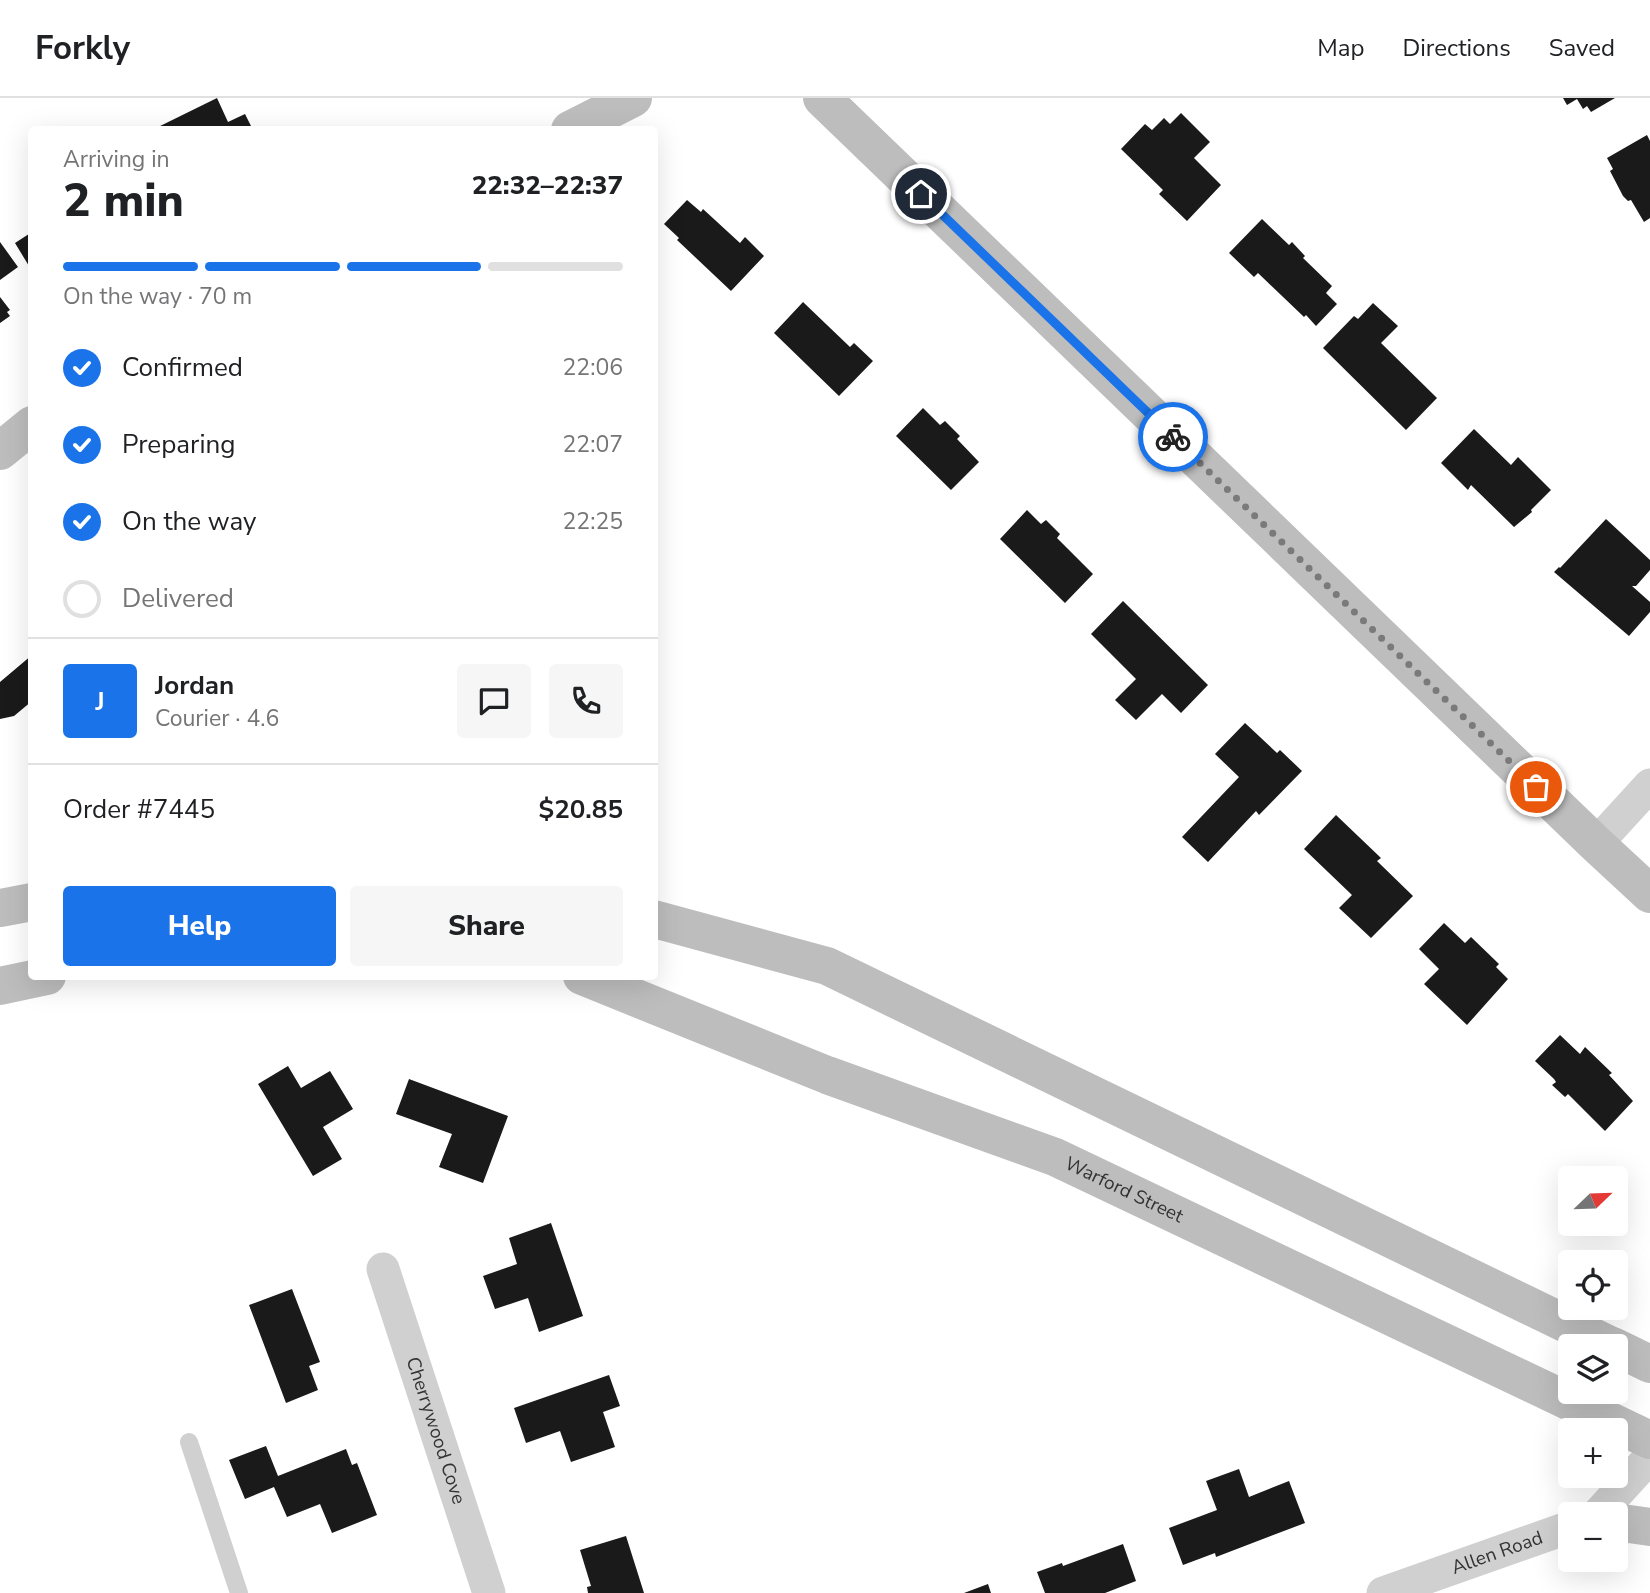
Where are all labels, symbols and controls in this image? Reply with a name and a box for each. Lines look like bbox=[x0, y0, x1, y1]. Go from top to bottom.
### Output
text: Forkly bbox=[35, 26, 130, 71]
text: Map bbox=[1317, 32, 1364, 64]
text: Directions bbox=[1402, 32, 1511, 64]
text: Saved bbox=[1549, 32, 1615, 64]
text: Arriving in bbox=[63, 144, 170, 175]
pin bbox=[891, 164, 951, 224]
text: 22:32–22:37 bbox=[472, 168, 623, 203]
text: 2 min bbox=[63, 169, 184, 232]
icon: home bbox=[902, 175, 940, 213]
text: On the way · 70 m bbox=[63, 281, 252, 312]
icon: check bbox=[63, 349, 101, 387]
text: Confirmed bbox=[122, 350, 243, 385]
text: 22:06 bbox=[563, 352, 623, 383]
courier bbox=[1138, 402, 1208, 472]
icon: bike bbox=[1154, 418, 1192, 456]
icon: check bbox=[63, 426, 101, 464]
text: Preparing bbox=[122, 427, 235, 462]
text: 22:07 bbox=[563, 429, 623, 460]
icon: check bbox=[63, 503, 101, 541]
text: On the way bbox=[122, 504, 256, 539]
text: 22:25 bbox=[563, 506, 623, 537]
text: Delivered bbox=[122, 581, 234, 616]
button: chat bbox=[457, 664, 531, 738]
button: phone bbox=[549, 664, 623, 738]
text: Jordan bbox=[155, 668, 234, 703]
text: J bbox=[95, 684, 105, 719]
text: Courier · 4.6 bbox=[155, 703, 279, 734]
pin bbox=[1506, 757, 1566, 817]
icon: bag bbox=[1517, 768, 1555, 806]
text: Order #7445 bbox=[63, 792, 215, 827]
text: $20.85 bbox=[539, 792, 623, 827]
button: Help bbox=[63, 886, 336, 966]
button: Share bbox=[350, 886, 623, 966]
street label: Warford Street bbox=[1060, 1151, 1188, 1229]
north arrow bbox=[1558, 1166, 1628, 1236]
map controls bbox=[1558, 1166, 1628, 1572]
button: locate bbox=[1558, 1250, 1628, 1320]
button: layers bbox=[1558, 1334, 1628, 1404]
street label: Cherrywood Cove bbox=[400, 1354, 472, 1507]
button: + bbox=[1558, 1418, 1628, 1488]
button: − bbox=[1558, 1502, 1628, 1572]
street label: Allen Road bbox=[1448, 1525, 1546, 1581]

